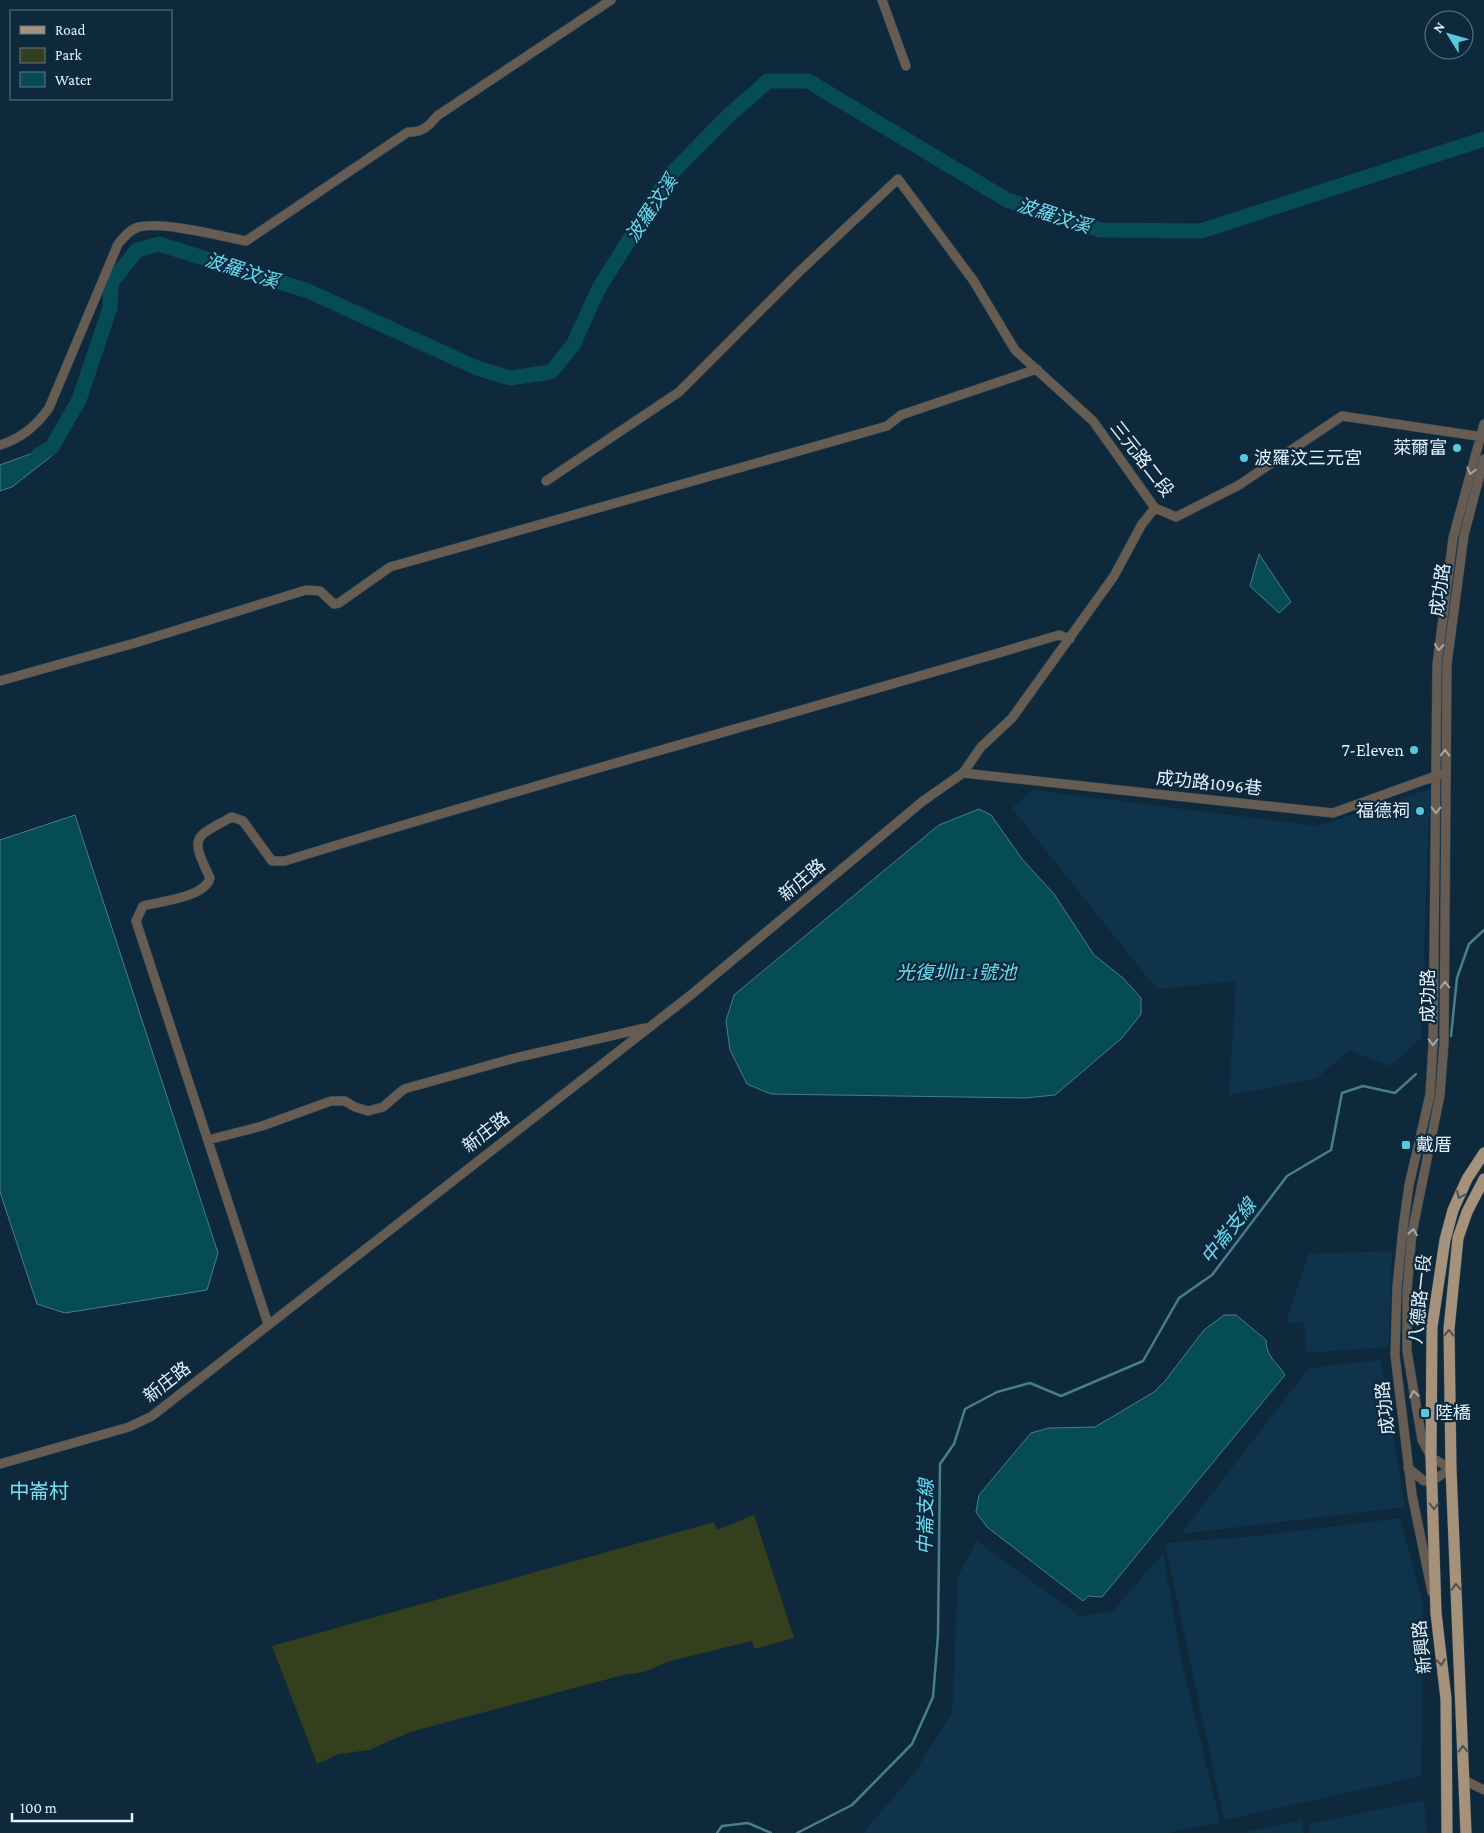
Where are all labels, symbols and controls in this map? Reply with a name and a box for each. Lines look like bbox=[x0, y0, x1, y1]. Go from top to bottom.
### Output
legend bbox=[10, 10, 172, 100]
north arrow bbox=[1424, 10, 1474, 60]
text: N bbox=[1429, 18, 1448, 36]
text: Road bbox=[55, 22, 86, 38]
text: Park bbox=[55, 47, 82, 63]
text: Water bbox=[55, 72, 92, 88]
water label: 波羅汶溪 bbox=[621, 168, 683, 246]
water label: 波羅汶溪 bbox=[1014, 194, 1096, 238]
water label: 波羅汶溪 bbox=[202, 249, 284, 293]
street label: 三元路二段 bbox=[1106, 417, 1178, 501]
place label: 萊爾富 bbox=[1393, 438, 1447, 458]
marker: 萊爾富 bbox=[1451, 442, 1463, 454]
place label: 波羅汶三元宮 bbox=[1254, 448, 1362, 468]
marker: 波羅汶三元宮 bbox=[1238, 452, 1250, 464]
one-way arrow bbox=[1466, 466, 1477, 475]
street label: 成功路 bbox=[1426, 562, 1454, 618]
one-way arrow bbox=[1434, 644, 1445, 652]
place label: 7-Eleven bbox=[1341, 740, 1404, 760]
marker: 7-Eleven bbox=[1408, 744, 1420, 756]
one-way arrow bbox=[1440, 748, 1450, 756]
street label: 成功路1096巷 bbox=[1155, 767, 1263, 799]
place label: 福德祠 bbox=[1356, 801, 1410, 821]
marker: 福德祠 bbox=[1414, 805, 1426, 817]
one-way arrow bbox=[1431, 806, 1441, 814]
street label: 新庄路 bbox=[775, 855, 829, 905]
water label: 光復圳11-1號池 bbox=[896, 962, 1018, 983]
street label: 成功路 bbox=[1418, 969, 1438, 1023]
one-way arrow bbox=[1440, 981, 1450, 988]
one-way arrow bbox=[1428, 1038, 1438, 1046]
street label: 新庄路 bbox=[459, 1107, 513, 1157]
place label: 戴厝 bbox=[1416, 1135, 1452, 1155]
marker: 戴厝 bbox=[1400, 1139, 1412, 1151]
one-way arrow bbox=[1456, 1190, 1467, 1199]
water label: 中崙支線 bbox=[1197, 1193, 1261, 1268]
one-way arrow bbox=[1407, 1228, 1417, 1237]
street label: 八德路一段 bbox=[1405, 1253, 1435, 1345]
one-way arrow bbox=[1444, 1328, 1454, 1336]
street label: 新庄路 bbox=[140, 1357, 194, 1407]
street label: 成功路 bbox=[1372, 1380, 1398, 1436]
one-way arrow bbox=[1410, 1389, 1420, 1398]
place label: 陸橋 bbox=[1435, 1403, 1471, 1423]
marker: 陸橋 bbox=[1419, 1407, 1431, 1419]
water label: 中崙支線 bbox=[914, 1477, 937, 1555]
district label: 中崙村 bbox=[9, 1480, 69, 1502]
one-way arrow bbox=[1429, 1502, 1439, 1510]
one-way arrow bbox=[1451, 1583, 1461, 1590]
street label: 新興路 bbox=[1409, 1619, 1435, 1675]
one-way arrow bbox=[1435, 1658, 1446, 1666]
one-way arrow bbox=[1457, 1745, 1468, 1753]
scale bar bbox=[12, 1790, 132, 1822]
text: 100 m bbox=[20, 1800, 57, 1816]

